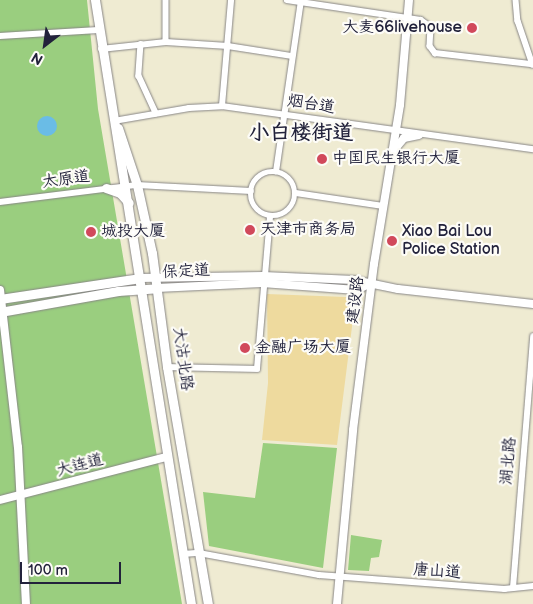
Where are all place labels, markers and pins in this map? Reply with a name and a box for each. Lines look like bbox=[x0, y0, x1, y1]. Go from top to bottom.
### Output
place label: 大麦66livehouse bbox=[343, 18, 462, 38]
marker: 大麦66livehouse bbox=[466, 22, 478, 34]
place label: 中国民生银行大厦 bbox=[332, 149, 460, 169]
marker: 中国民生银行大厦 bbox=[316, 153, 328, 165]
place label: 天津市商务局 bbox=[260, 220, 356, 240]
place label: 城投大厦 bbox=[101, 222, 165, 242]
place label: Xiao Bai Lou Police Station bbox=[402, 222, 500, 260]
marker: 天津市商务局 bbox=[244, 224, 256, 236]
marker: 城投大厦 bbox=[85, 226, 97, 238]
marker: Xiao Bai Lou Police Station bbox=[386, 235, 398, 247]
place label: 金融广场大厦 bbox=[255, 338, 351, 358]
marker: 金融广场大厦 bbox=[239, 342, 251, 354]

